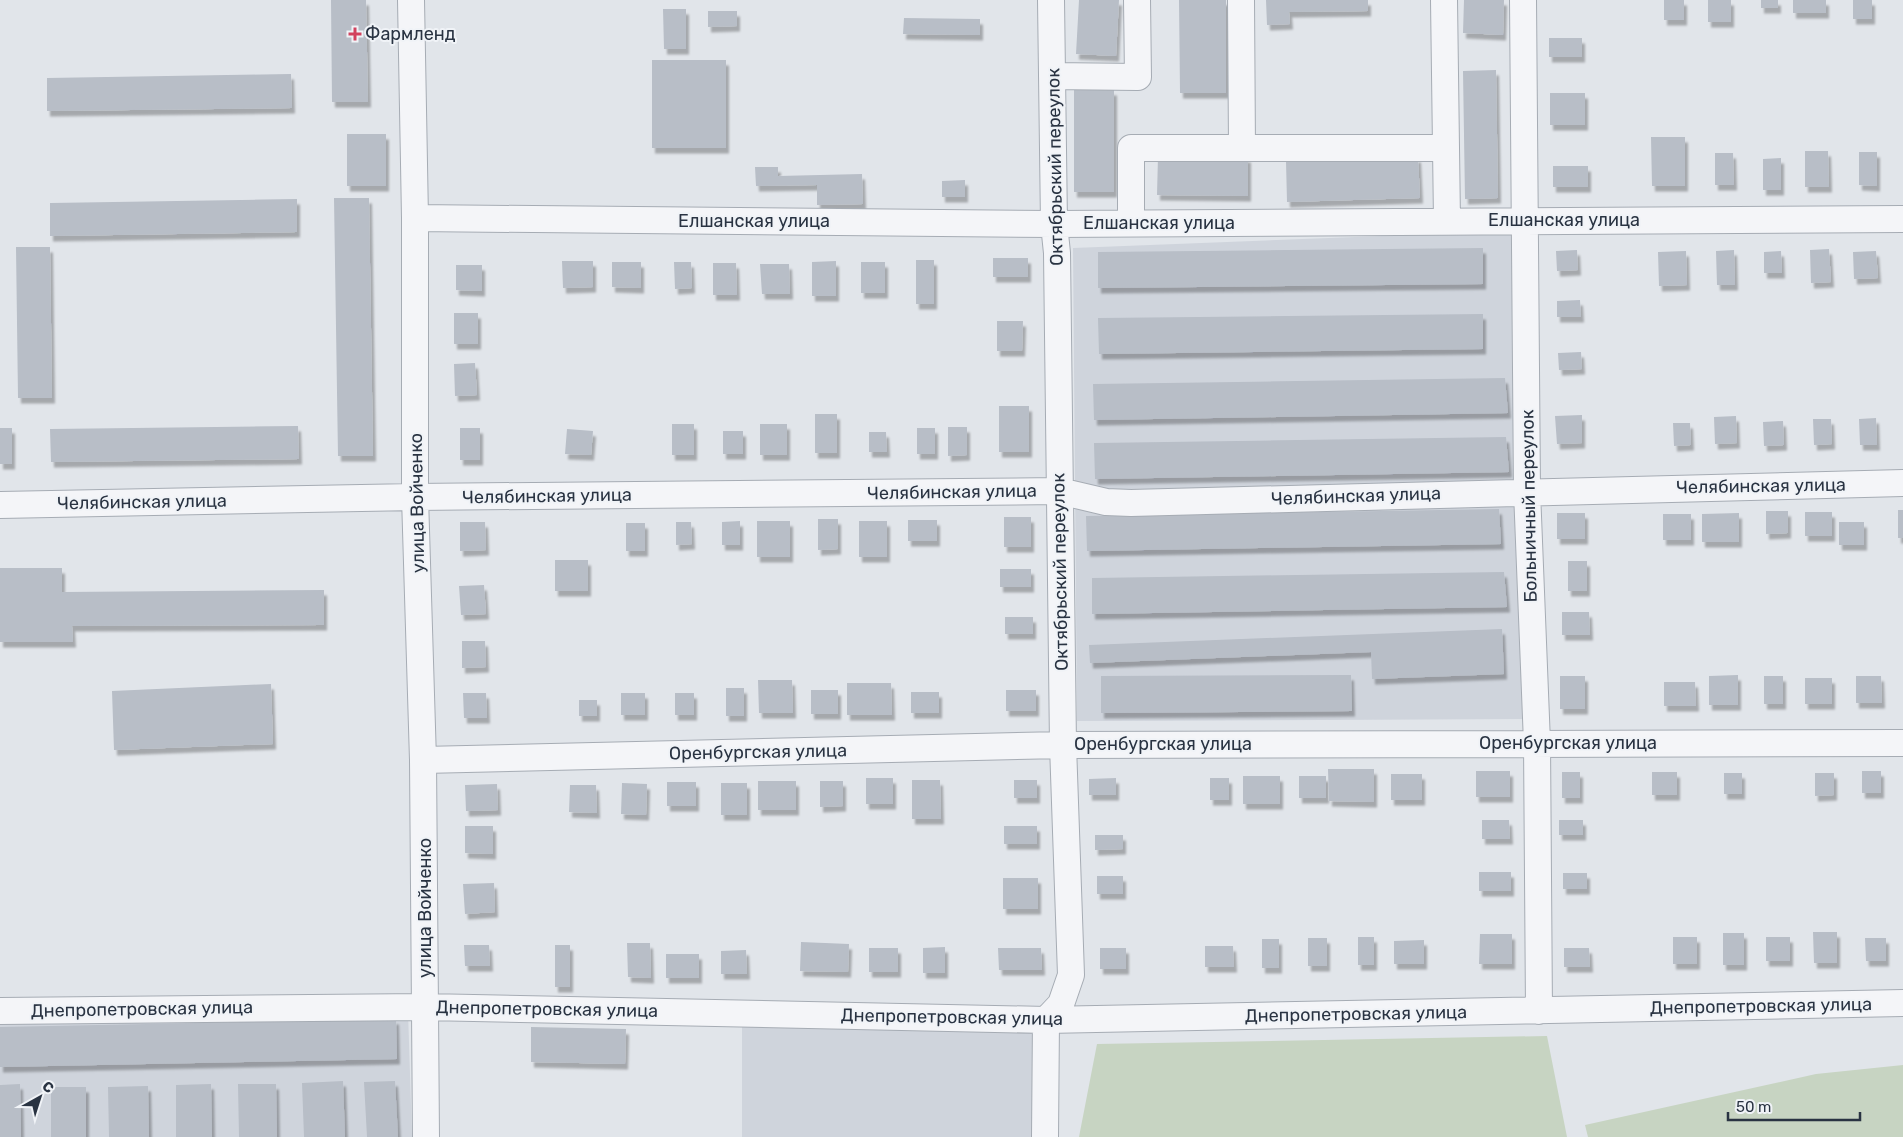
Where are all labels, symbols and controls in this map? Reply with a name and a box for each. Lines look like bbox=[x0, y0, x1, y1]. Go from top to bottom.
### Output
place label: Фармленд bbox=[365, 23, 456, 45]
marker: Фармленд bbox=[349, 28, 361, 40]
street label: Октябрьский переулок bbox=[1042, 68, 1068, 266]
street label: Елшанская улица bbox=[1488, 209, 1640, 231]
street label: Елшанская улица bbox=[678, 210, 830, 232]
street label: Елшанская улица bbox=[1083, 212, 1235, 234]
street label: Больничный переулок bbox=[1516, 409, 1542, 603]
street label: улица Войченко bbox=[405, 433, 429, 573]
street label: Октябрьский переулок bbox=[1047, 473, 1073, 671]
street label: Челябинская улица bbox=[1676, 474, 1846, 498]
street label: Челябинская улица bbox=[867, 480, 1037, 504]
street label: Челябинская улица bbox=[1271, 482, 1441, 510]
street label: Челябинская улица bbox=[462, 484, 632, 508]
street label: Челябинская улица bbox=[57, 490, 227, 514]
street label: Оренбургская улица bbox=[1479, 732, 1657, 754]
street label: Оренбургская улица bbox=[1074, 733, 1252, 755]
street label: Оренбургская улица bbox=[669, 739, 847, 765]
street label: улица Войченко bbox=[414, 838, 436, 978]
street label: Днепропетровская улица bbox=[1650, 993, 1872, 1019]
street label: Днепропетровская улица bbox=[31, 996, 253, 1022]
street label: Днепропетровская улица bbox=[436, 996, 658, 1022]
street label: Днепропетровская улица bbox=[1245, 1001, 1467, 1027]
street label: Днепропетровская улица bbox=[841, 1004, 1063, 1030]
north arrow bbox=[15, 1072, 65, 1122]
text: С bbox=[39, 1078, 57, 1097]
scale bar bbox=[1728, 1090, 1860, 1122]
text: 50 m bbox=[1736, 1098, 1771, 1116]

